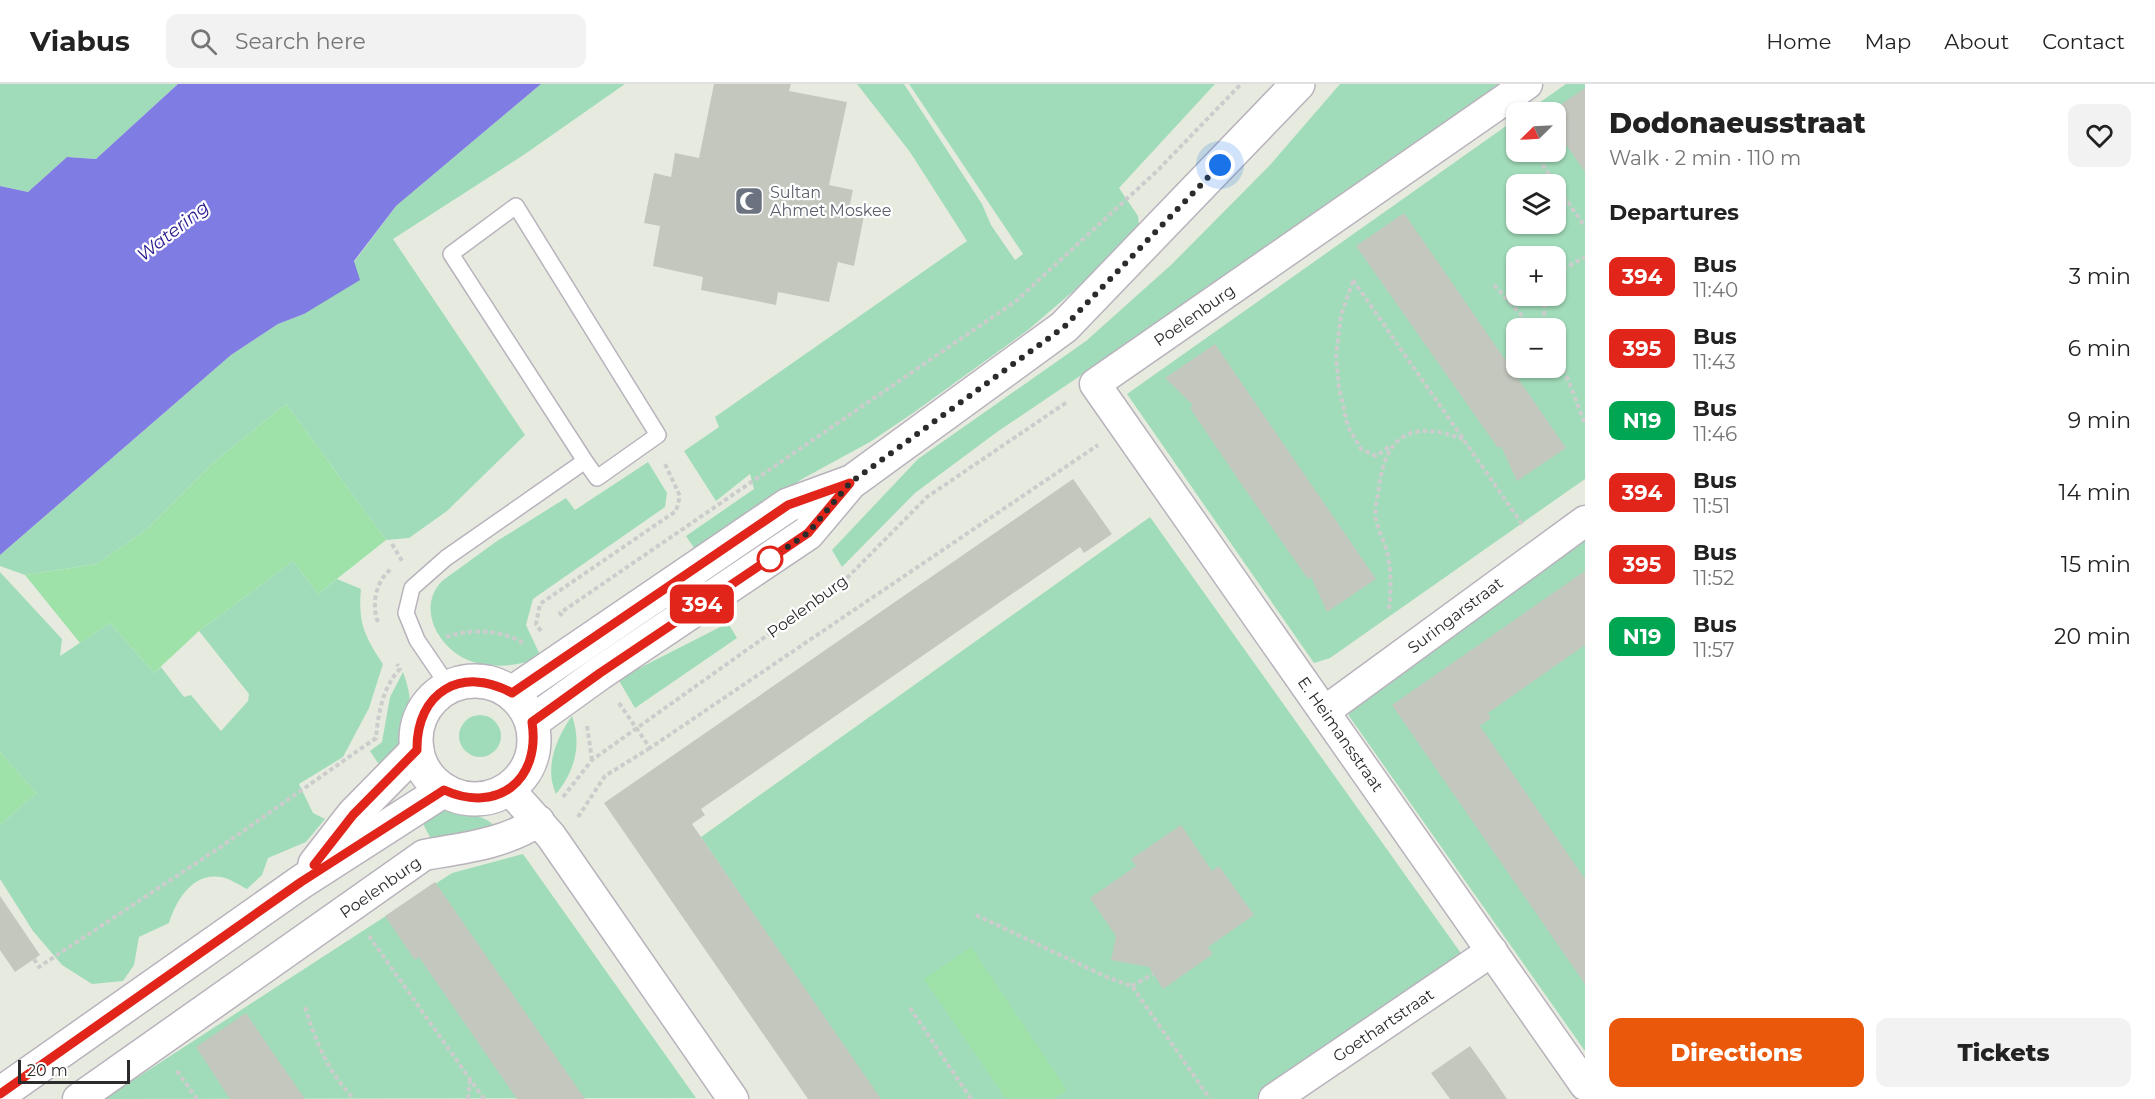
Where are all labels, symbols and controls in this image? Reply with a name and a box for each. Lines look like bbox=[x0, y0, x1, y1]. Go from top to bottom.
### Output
search box bbox=[166, 14, 586, 68]
text: Viabus bbox=[30, 24, 130, 58]
icon: search bbox=[187, 25, 220, 58]
text: Search here bbox=[235, 28, 366, 55]
text: Home bbox=[1766, 29, 1831, 54]
text: Map bbox=[1864, 29, 1911, 54]
text: About bbox=[1944, 29, 2009, 54]
text: Contact bbox=[2042, 29, 2125, 54]
north arrow bbox=[1506, 102, 1566, 162]
map controls bbox=[1506, 102, 1566, 378]
button: heart bbox=[2068, 104, 2131, 167]
text: Dodonaeusstraat bbox=[1609, 106, 1866, 140]
text: Walk · 2 min · 110 m bbox=[1609, 146, 1801, 170]
your location bbox=[1205, 150, 1235, 180]
button: layers bbox=[1506, 174, 1566, 234]
place label: Sultan Ahmet Moskee bbox=[770, 183, 891, 220]
mosque icon: Sultan Ahmet Moskee bbox=[733, 185, 765, 217]
water label: Watering bbox=[133, 196, 213, 266]
text: Departures bbox=[1609, 199, 1739, 226]
button: + bbox=[1506, 246, 1566, 306]
text: Bus bbox=[1693, 251, 1737, 278]
text: 3 min bbox=[2069, 263, 2131, 290]
text: 394 bbox=[1622, 264, 1662, 289]
text: 11:40 bbox=[1693, 278, 1738, 302]
street label: Poelenburg bbox=[1150, 281, 1238, 350]
button: − bbox=[1506, 318, 1566, 378]
text: Bus bbox=[1693, 323, 1737, 350]
text: 6 min bbox=[2068, 335, 2131, 362]
text: 395 bbox=[1623, 336, 1661, 361]
text: 11:43 bbox=[1693, 350, 1736, 374]
text: Bus bbox=[1693, 395, 1737, 422]
text: 9 min bbox=[2068, 407, 2131, 434]
text: N19 bbox=[1623, 408, 1661, 433]
text: 11:46 bbox=[1693, 422, 1737, 446]
text: Bus bbox=[1693, 467, 1737, 494]
text: 14 min bbox=[2059, 479, 2131, 506]
text: 394 bbox=[1622, 480, 1662, 505]
text: 11:51 bbox=[1693, 494, 1730, 518]
text: Bus bbox=[1693, 539, 1737, 566]
unlabelled marker bbox=[757, 546, 783, 572]
text: 15 min bbox=[2061, 551, 2131, 578]
text: 395 bbox=[1623, 552, 1661, 577]
text: 11:52 bbox=[1693, 566, 1734, 590]
street label: Poelenburg bbox=[763, 571, 851, 642]
street label: Suringarstraat bbox=[1404, 573, 1507, 657]
line badge: 394 bbox=[668, 584, 736, 624]
text: 394 bbox=[682, 592, 722, 617]
text: Bus bbox=[1693, 611, 1737, 638]
text: 20 min bbox=[2054, 623, 2131, 650]
text: N19 bbox=[1623, 624, 1661, 649]
text: 11:57 bbox=[1693, 638, 1735, 662]
street label: E. Heimansstraat bbox=[1294, 673, 1388, 796]
street label: Poelenburg bbox=[336, 853, 424, 922]
street label: Goethartstraat bbox=[1329, 984, 1438, 1066]
button: Directions bbox=[1609, 1018, 1864, 1087]
button: Tickets bbox=[1876, 1018, 2131, 1087]
scale bar bbox=[18, 1057, 130, 1084]
text: 20 m bbox=[27, 1061, 68, 1080]

